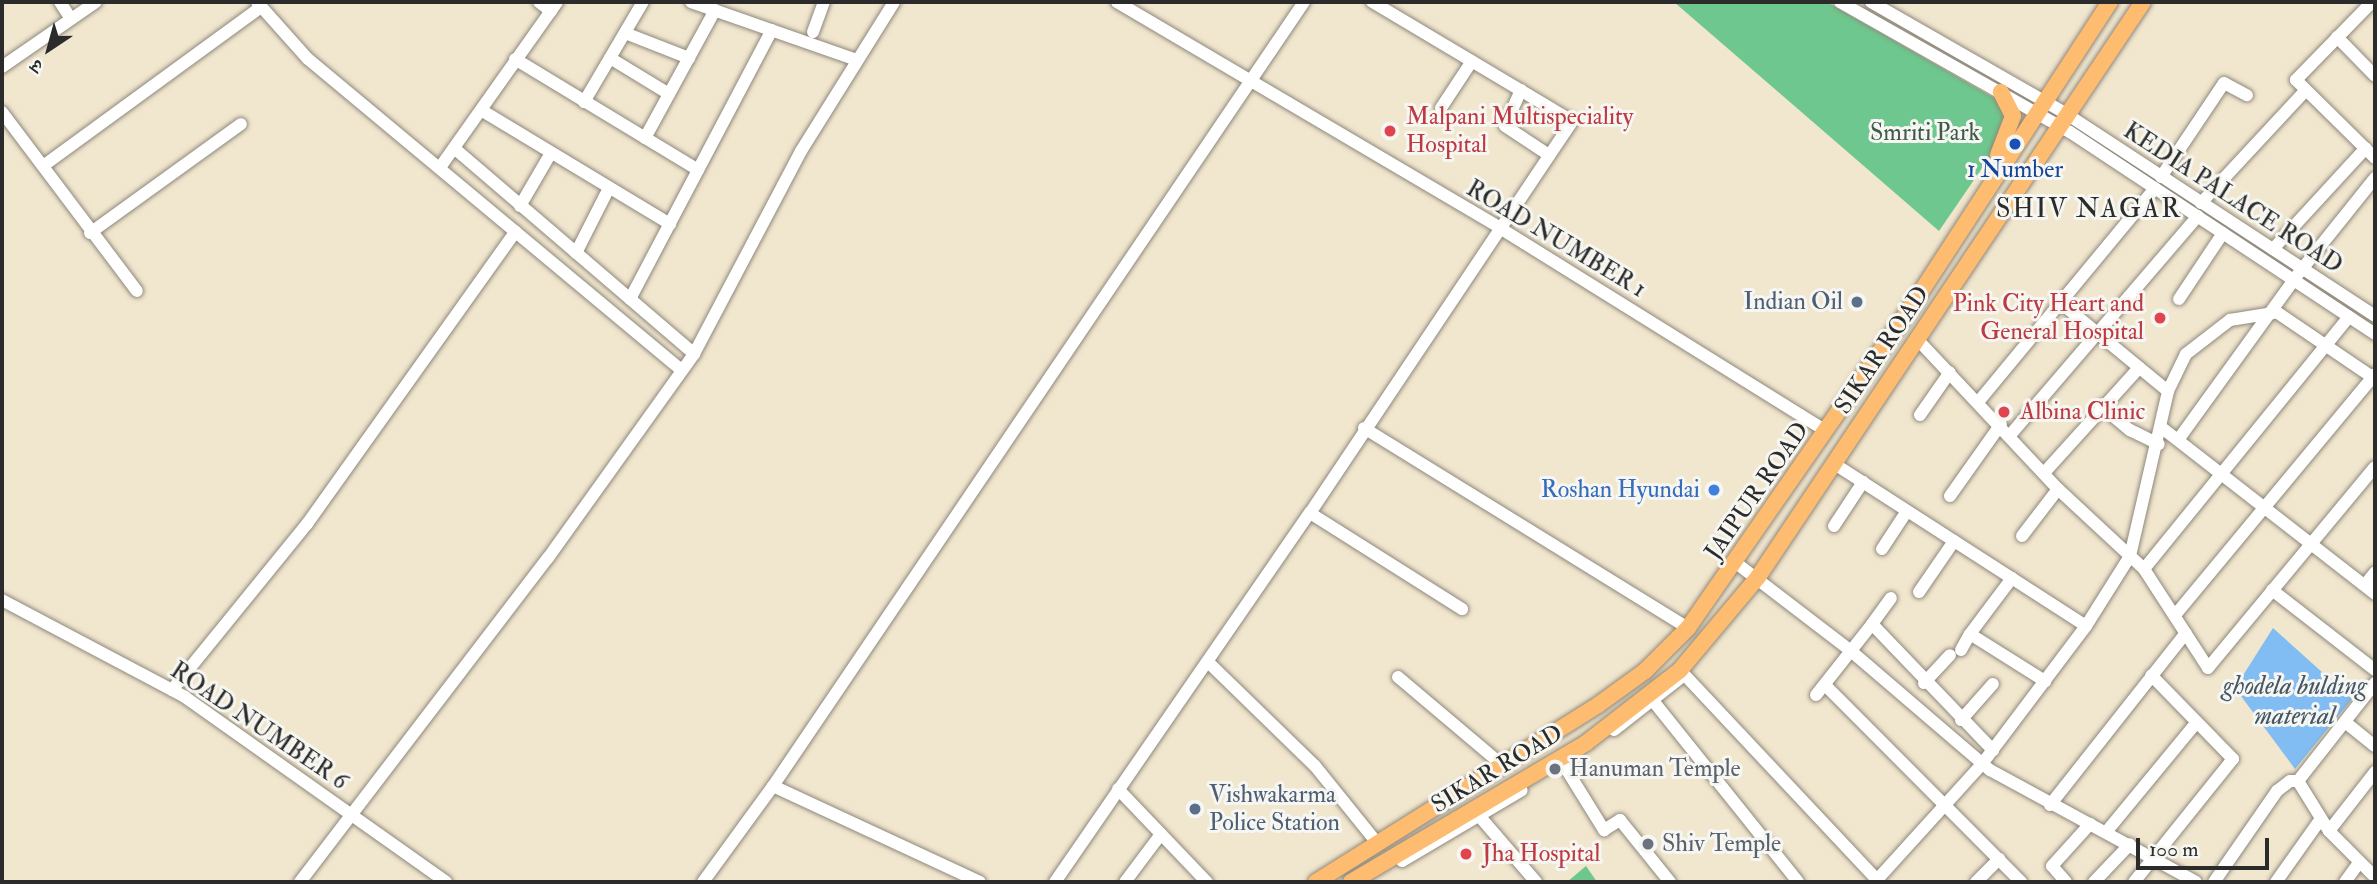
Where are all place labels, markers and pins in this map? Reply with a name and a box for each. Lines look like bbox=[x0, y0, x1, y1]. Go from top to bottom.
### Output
place label: Malpani Multispeciality Hospital bbox=[1406, 103, 1633, 159]
marker: Malpani Multispeciality Hospital bbox=[1380, 121, 1400, 141]
marker: 1 Number bbox=[2007, 136, 2023, 152]
place label: 1 Number bbox=[1967, 156, 2063, 184]
place label: Indian Oil bbox=[1743, 288, 1843, 316]
place label: Pink City Heart and General Hospital bbox=[1953, 290, 2144, 346]
marker: Indian Oil bbox=[1849, 294, 1865, 310]
marker: Pink City Heart and General Hospital bbox=[2150, 308, 2170, 328]
place label: Albina Clinic bbox=[2020, 398, 2145, 426]
marker: Albina Clinic bbox=[1994, 402, 2014, 422]
place label: Roshan Hyundai bbox=[1541, 476, 1700, 504]
marker: Roshan Hyundai bbox=[1706, 482, 1722, 498]
place label: Hanuman Temple bbox=[1569, 755, 1740, 783]
marker: Hanuman Temple bbox=[1547, 761, 1563, 777]
place label: Vishwakarma Police Station bbox=[1209, 781, 1340, 837]
marker: Vishwakarma Police Station bbox=[1187, 801, 1203, 817]
place label: Shiv Temple bbox=[1662, 830, 1781, 858]
marker: Shiv Temple bbox=[1640, 836, 1656, 852]
place label: Jha Hospital bbox=[1482, 840, 1600, 868]
marker: Jha Hospital bbox=[1456, 844, 1476, 864]

